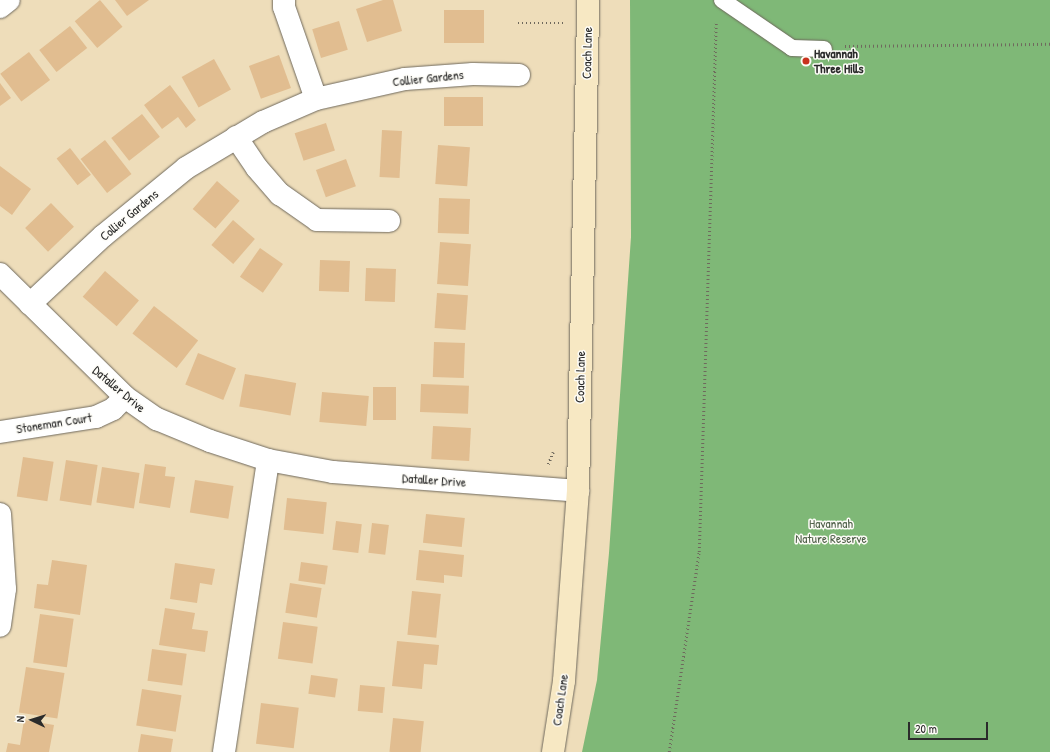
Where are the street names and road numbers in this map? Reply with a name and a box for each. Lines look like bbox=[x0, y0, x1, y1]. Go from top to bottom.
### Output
street label: Coach Lane bbox=[579, 27, 595, 79]
street label: Collier Gardens bbox=[392, 67, 464, 89]
street label: Collier Gardens bbox=[97, 186, 161, 244]
street label: Coach Lane bbox=[572, 351, 588, 403]
street label: Dataller Drive bbox=[89, 362, 149, 416]
street label: Stoneman Court bbox=[15, 409, 93, 437]
street label: Dataller Drive bbox=[401, 470, 467, 490]
street label: Coach Lane bbox=[549, 673, 571, 727]

